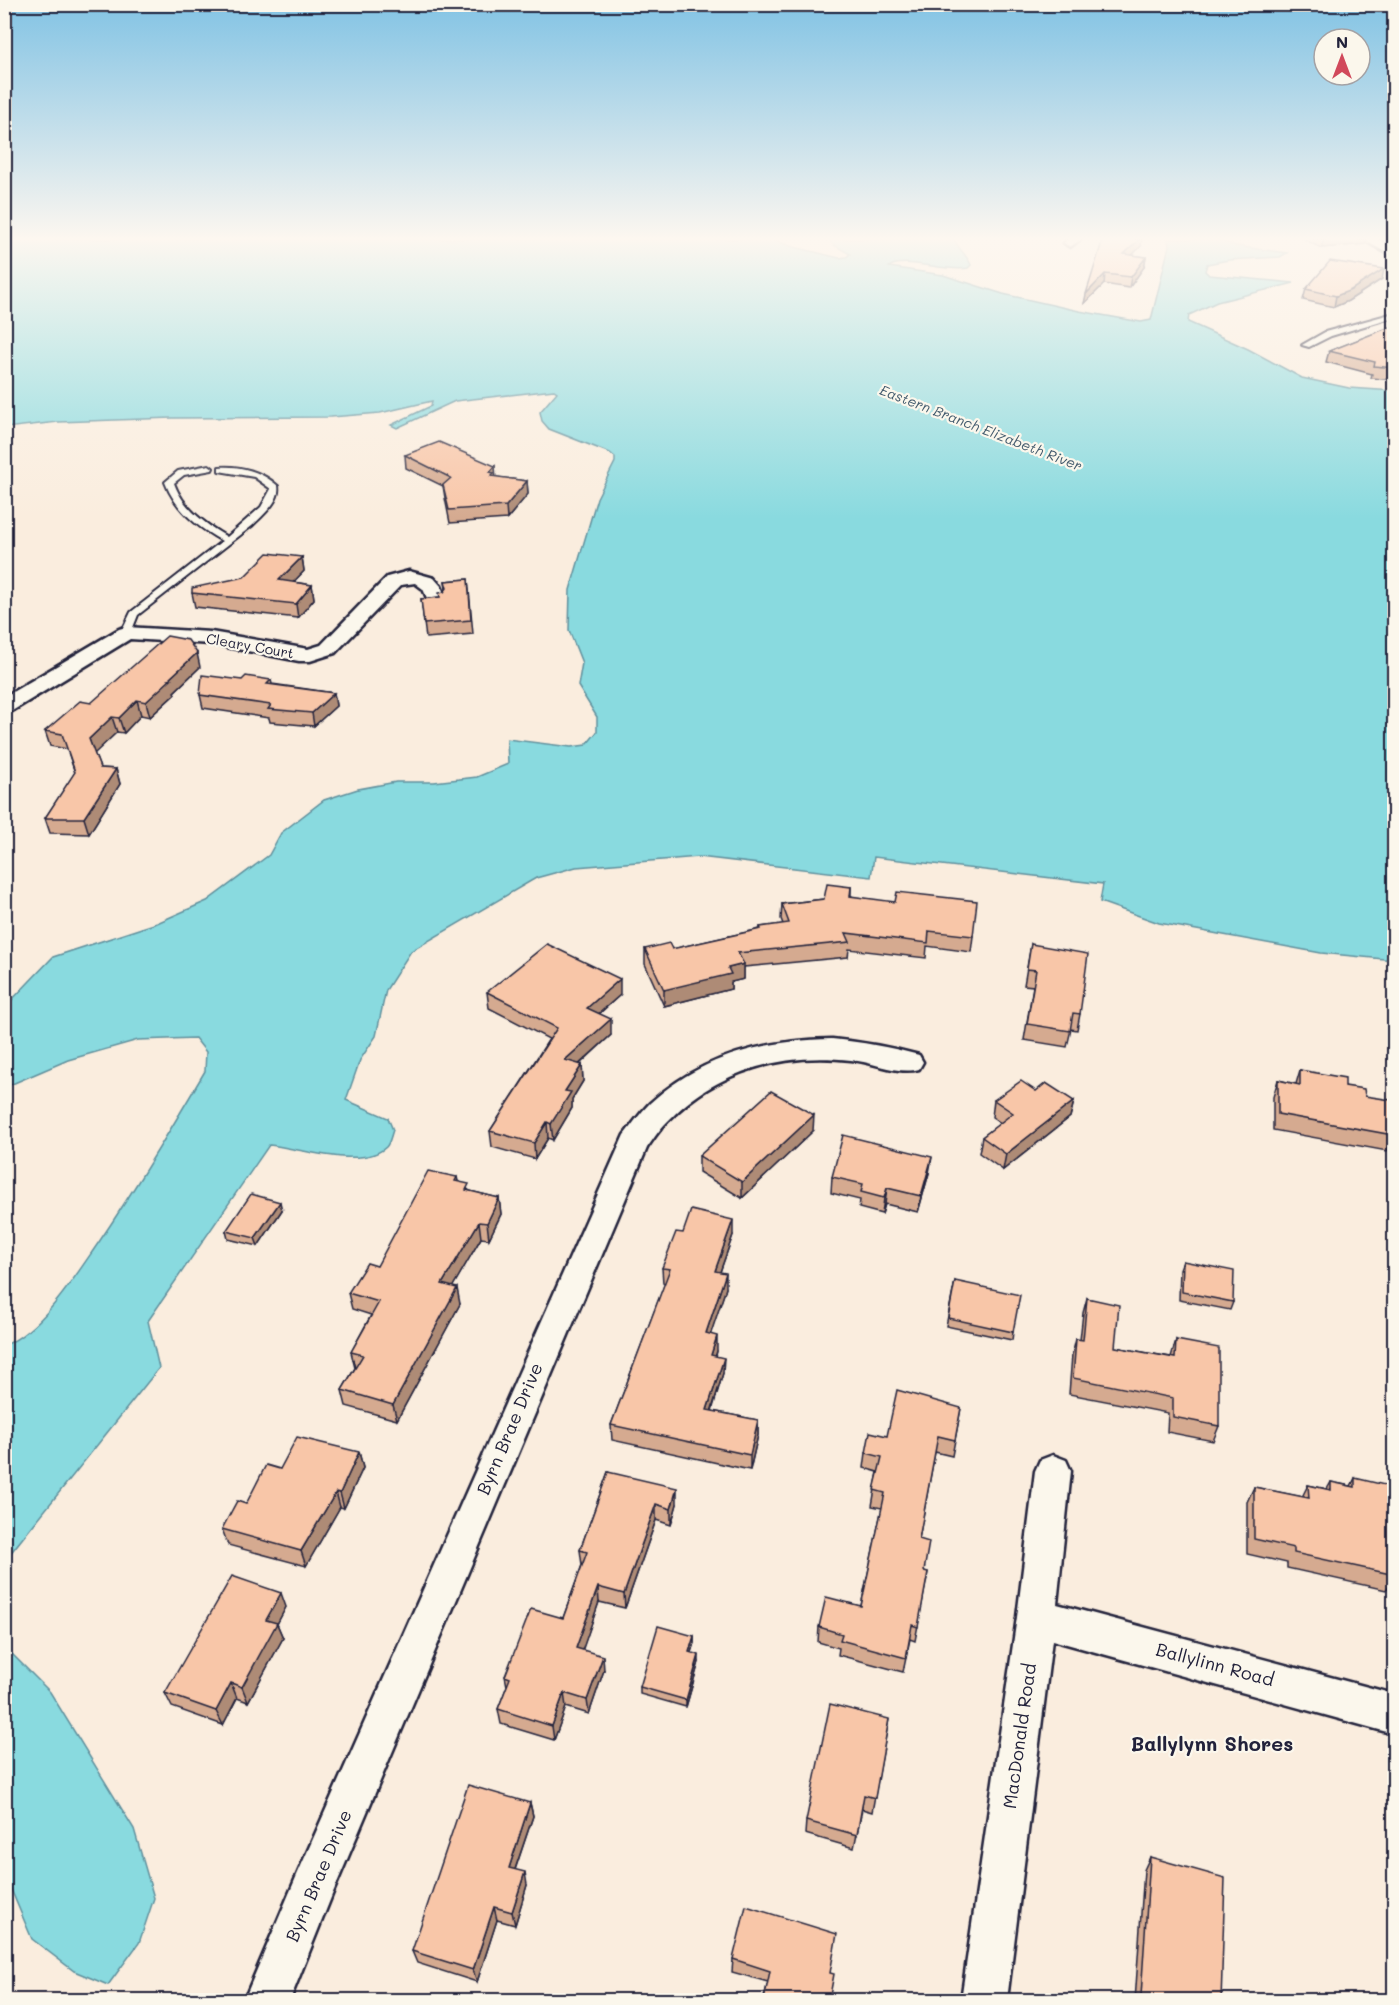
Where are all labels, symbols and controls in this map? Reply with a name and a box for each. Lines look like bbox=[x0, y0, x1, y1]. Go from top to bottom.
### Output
north arrow bbox=[1312, 27, 1372, 87]
text: N bbox=[1336, 31, 1348, 52]
water label: Eastern Branch Elizabeth River bbox=[877, 380, 1085, 475]
street label: Cleary Court bbox=[205, 628, 295, 663]
street label: Byrn Brae Drive bbox=[470, 1359, 548, 1498]
street label: Ballylinn Road bbox=[1154, 1637, 1277, 1691]
street label: MacDonald Road bbox=[997, 1661, 1041, 1810]
district label: Ballylynn Shores bbox=[1131, 1730, 1293, 1756]
street label: Byrn Brae Drive bbox=[279, 1806, 357, 1945]

